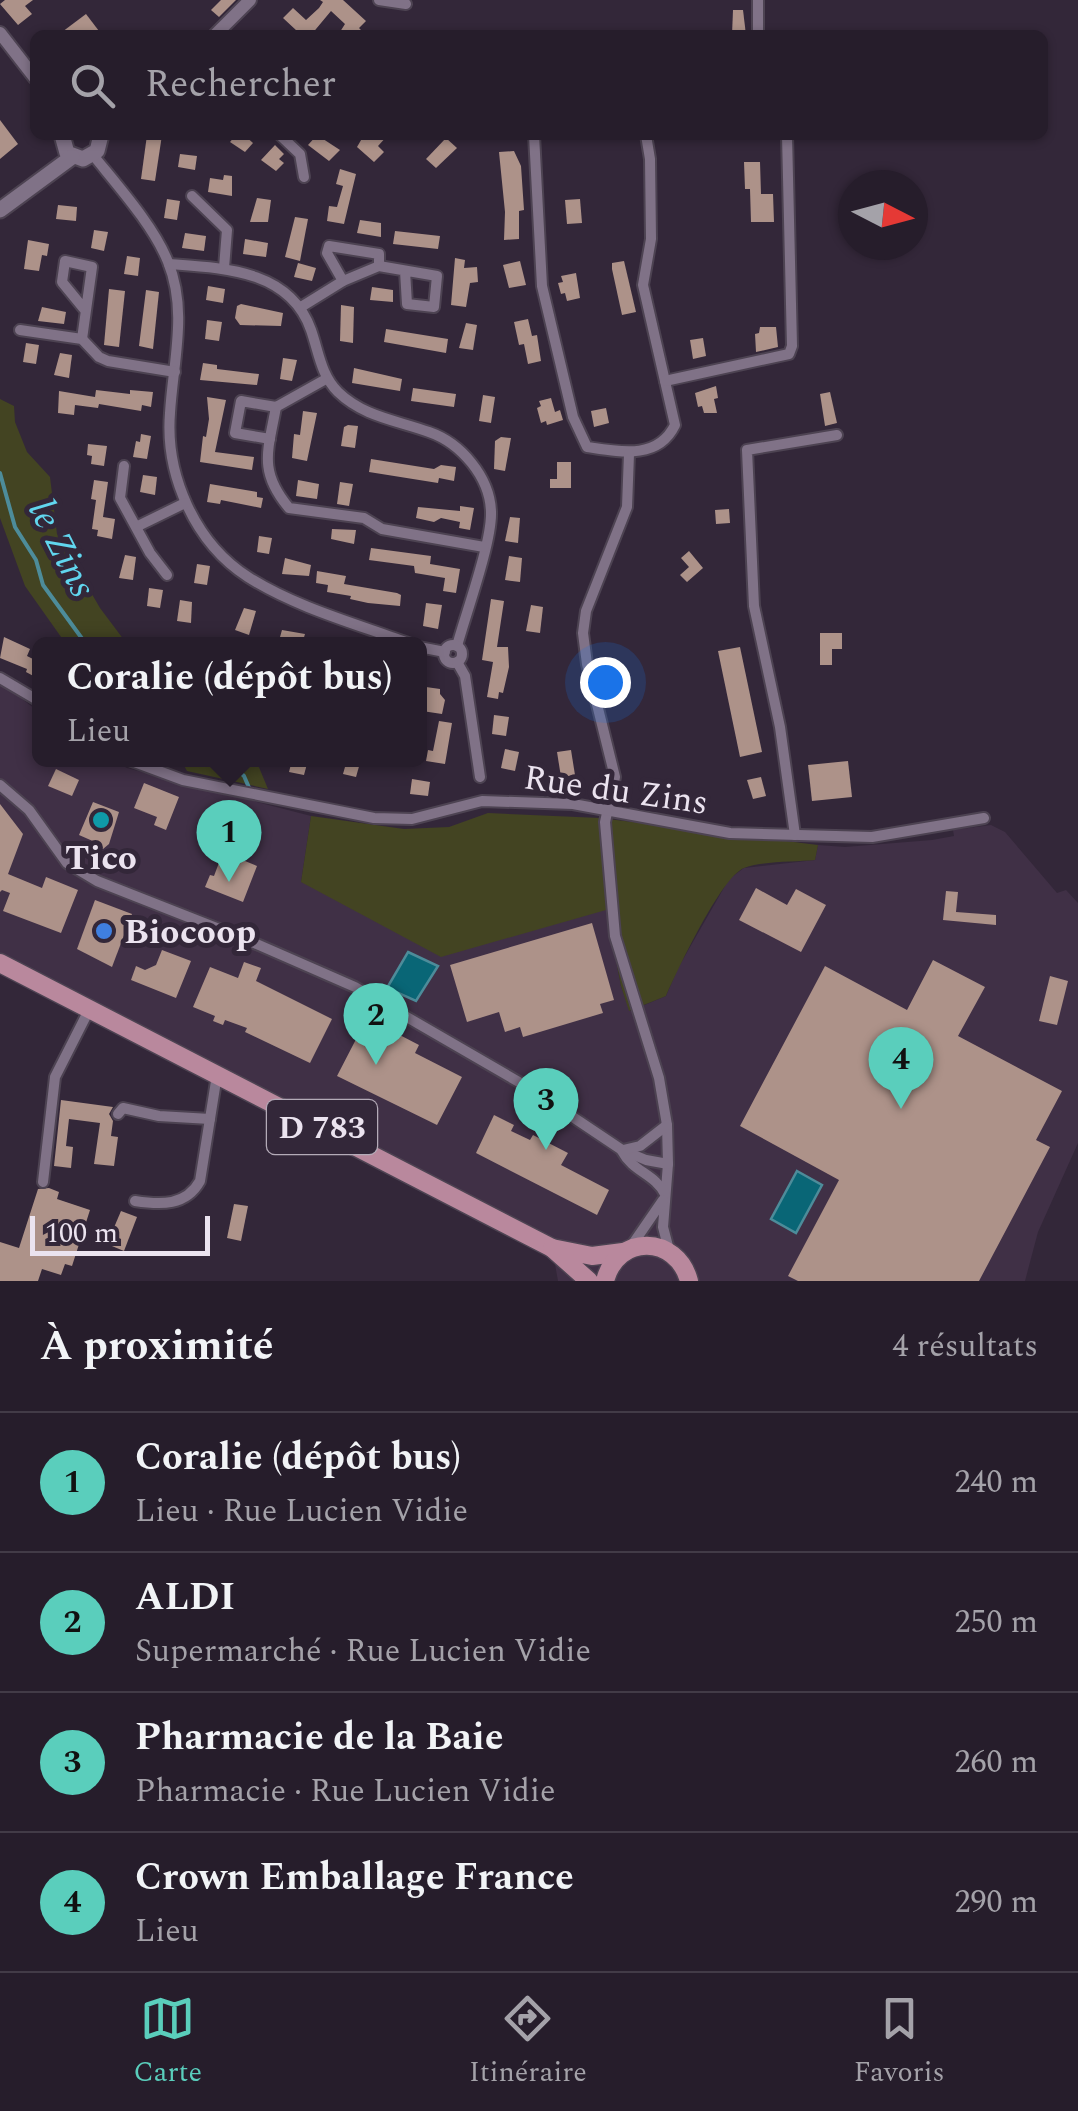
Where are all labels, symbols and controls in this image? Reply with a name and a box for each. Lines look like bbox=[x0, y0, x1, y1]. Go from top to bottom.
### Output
search box bbox=[30, 30, 1048, 140]
text: Rechercher bbox=[145, 56, 336, 114]
icon: search bbox=[65, 58, 120, 113]
north arrow bbox=[838, 170, 928, 260]
water label: le Zins bbox=[12, 490, 110, 608]
popup bbox=[32, 637, 427, 767]
text: Coralie (dépôt bus) bbox=[67, 649, 392, 707]
your location bbox=[580, 657, 631, 708]
text: Lieu bbox=[67, 707, 130, 756]
street label: Rue du Zins bbox=[520, 751, 711, 830]
pin: 1 bbox=[196, 800, 262, 882]
marker: Tico bbox=[90, 809, 112, 831]
place label: Tico bbox=[65, 832, 137, 885]
place label: Biocoop bbox=[124, 906, 256, 959]
marker: Biocoop bbox=[93, 920, 115, 942]
pin: 2 bbox=[344, 982, 408, 1065]
pin: 4 bbox=[868, 1026, 934, 1109]
pin: 3 bbox=[514, 1068, 578, 1150]
road number: D 783 bbox=[267, 1100, 377, 1154]
scale bar bbox=[30, 1211, 210, 1256]
text: 100 m bbox=[45, 1212, 118, 1255]
text: À proximité bbox=[40, 1315, 273, 1378]
text: 4 résultats bbox=[892, 1322, 1038, 1371]
text: Coralie (dépôt bus) bbox=[135, 1429, 461, 1487]
text: 1 bbox=[64, 1458, 81, 1507]
text: 240 m bbox=[954, 1458, 1038, 1507]
text: Lieu · Rue Lucien Vidie bbox=[135, 1487, 468, 1536]
text: ALDI bbox=[135, 1569, 235, 1627]
text: 2 bbox=[64, 1598, 81, 1647]
text: 250 m bbox=[954, 1598, 1038, 1647]
text: Supermarché · Rue Lucien Vidie bbox=[135, 1627, 591, 1676]
text: Pharmacie de la Baie bbox=[135, 1709, 504, 1767]
text: 3 bbox=[64, 1738, 81, 1787]
text: 260 m bbox=[954, 1738, 1038, 1787]
text: Pharmacie · Rue Lucien Vidie bbox=[135, 1767, 555, 1816]
text: Crown Emballage France bbox=[135, 1849, 574, 1907]
text: 4 bbox=[64, 1878, 81, 1927]
text: 290 m bbox=[954, 1878, 1038, 1927]
text: Lieu bbox=[135, 1907, 199, 1956]
tab: Carte bbox=[133, 1991, 202, 2094]
tab: Itinéraire bbox=[469, 1991, 587, 2094]
tab: Favoris bbox=[854, 1991, 945, 2094]

